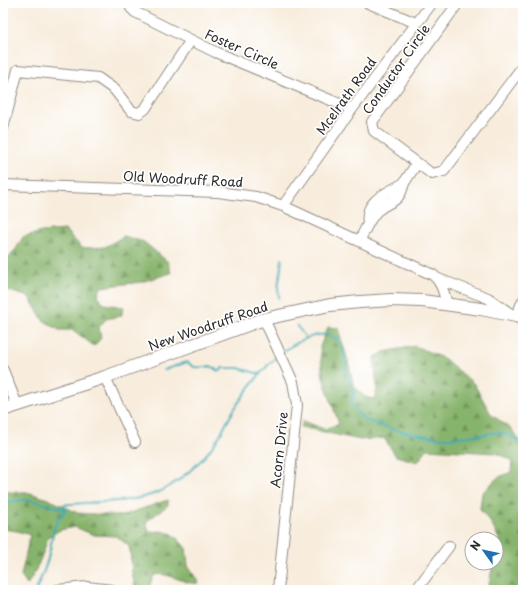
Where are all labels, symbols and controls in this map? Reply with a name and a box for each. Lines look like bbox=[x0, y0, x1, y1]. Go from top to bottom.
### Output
street label: Conductor Circle bbox=[357, 20, 434, 118]
street label: Foster Circle bbox=[202, 24, 282, 73]
street label: Mcelrath Road bbox=[311, 53, 380, 138]
street label: Old Woodruff Road bbox=[122, 166, 244, 191]
street label: New Woodruff Road bbox=[145, 296, 270, 355]
street label: Acorn Drive bbox=[265, 411, 292, 489]
north arrow bbox=[464, 531, 504, 571]
text: N bbox=[466, 537, 485, 554]

